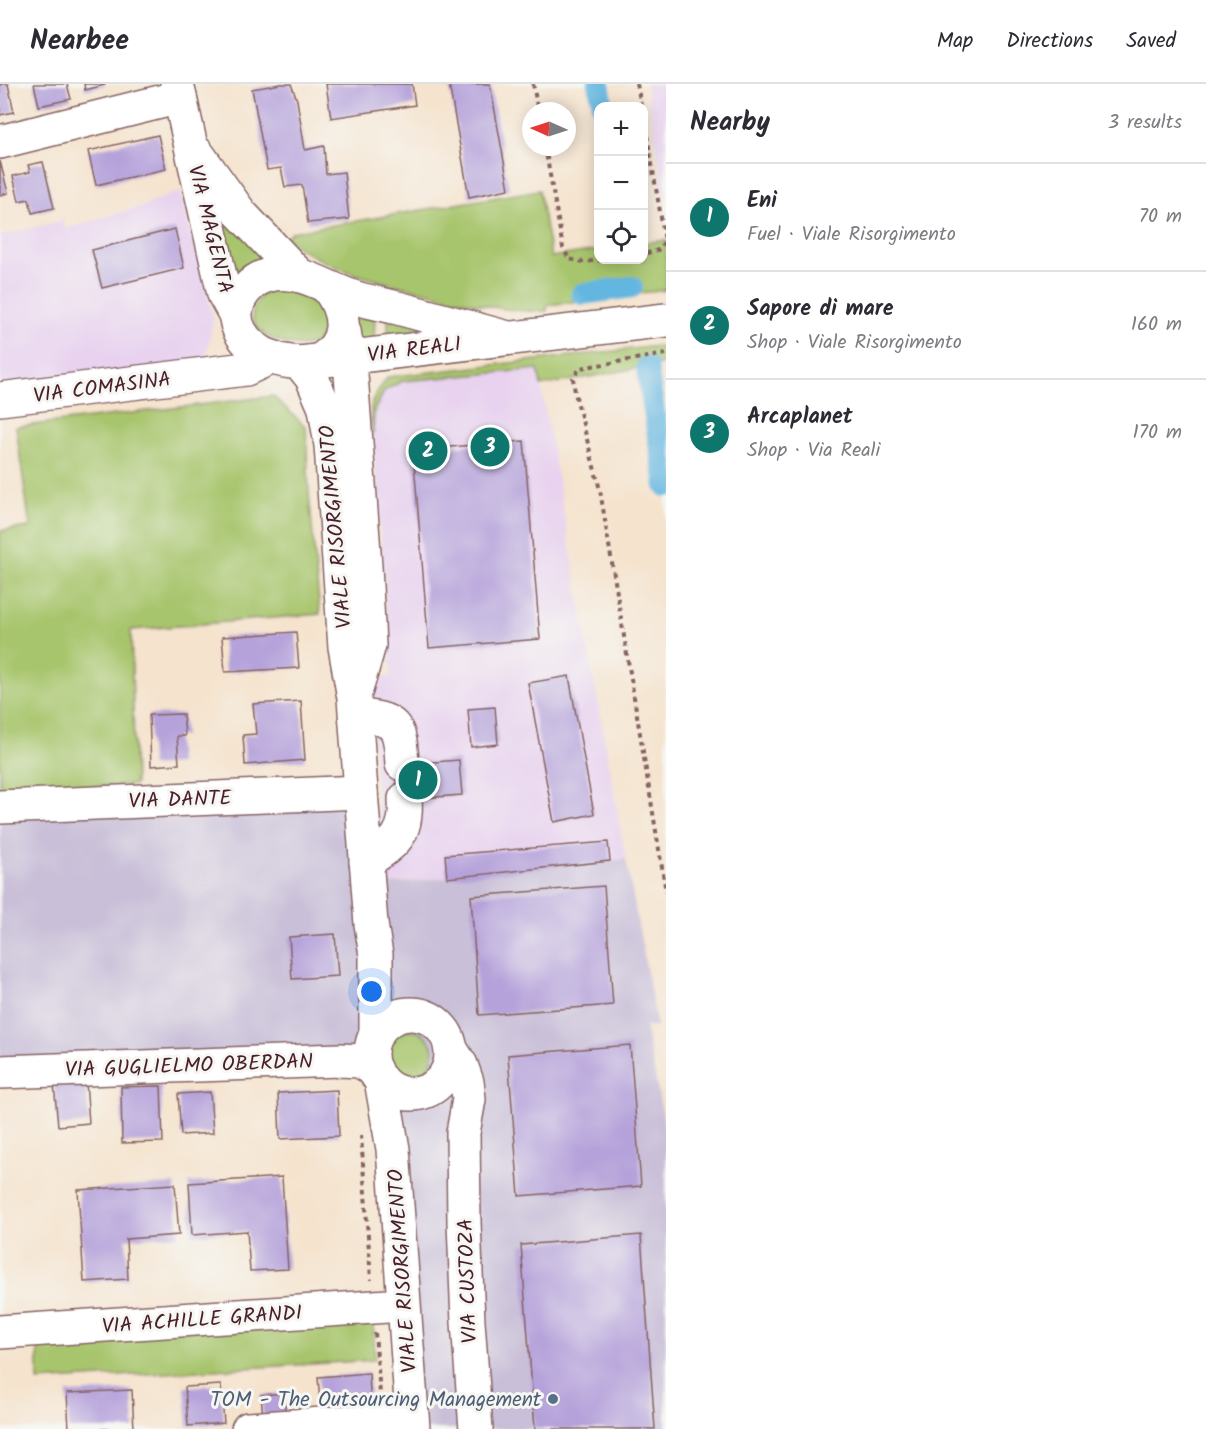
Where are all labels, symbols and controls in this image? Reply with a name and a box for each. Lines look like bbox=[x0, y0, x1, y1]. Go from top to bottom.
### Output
text: Nearbee bbox=[30, 19, 129, 64]
text: Map bbox=[937, 25, 973, 58]
text: Directions bbox=[1006, 25, 1093, 58]
text: Saved bbox=[1126, 25, 1176, 58]
north arrow bbox=[522, 102, 576, 156]
map controls bbox=[594, 102, 648, 264]
button: + bbox=[594, 102, 648, 156]
text: Nearby bbox=[690, 102, 770, 144]
text: 3 results bbox=[1108, 107, 1182, 139]
button: − bbox=[594, 156, 648, 210]
street label: VIA MAGENTA bbox=[178, 162, 241, 297]
text: Eni bbox=[747, 184, 777, 219]
text: 1 bbox=[706, 201, 713, 233]
text: 70 m bbox=[1139, 201, 1182, 233]
button: locate bbox=[594, 210, 648, 264]
text: Fuel · Viale Risorgimento bbox=[747, 219, 956, 251]
text: Sapore di mare bbox=[747, 292, 893, 327]
text: 2 bbox=[704, 309, 715, 341]
text: 160 m bbox=[1131, 309, 1182, 341]
text: Shop · Viale Risorgimento bbox=[747, 327, 962, 359]
street label: VIA REALI bbox=[365, 328, 463, 373]
street label: VIA COMASINA bbox=[32, 364, 173, 413]
text: Arcaplanet bbox=[747, 400, 853, 435]
text: 3 bbox=[704, 417, 715, 449]
text: 170 m bbox=[1133, 417, 1182, 449]
street label: VIALE RISORGIMENTO bbox=[311, 424, 362, 630]
pin: 3 bbox=[470, 424, 510, 470]
pin: 2 bbox=[408, 428, 448, 473]
text: Shop · Via Reali bbox=[747, 435, 880, 467]
pin: 1 bbox=[398, 758, 438, 802]
street label: VIA DANTE bbox=[128, 782, 233, 819]
your location bbox=[357, 977, 386, 1006]
street label: VIA GUGLIELMO OBERDAN bbox=[65, 1046, 314, 1087]
street label: VIALE RISORGIMENTO bbox=[380, 1168, 427, 1374]
street label: VIA CUSTOZA bbox=[450, 1218, 487, 1344]
street label: VIA ACHILLE GRANDI bbox=[101, 1297, 303, 1344]
place label: TOM - The Outsourcing Management bbox=[211, 1384, 542, 1417]
marker: TOM - The Outsourcing Management bbox=[546, 1392, 560, 1406]

